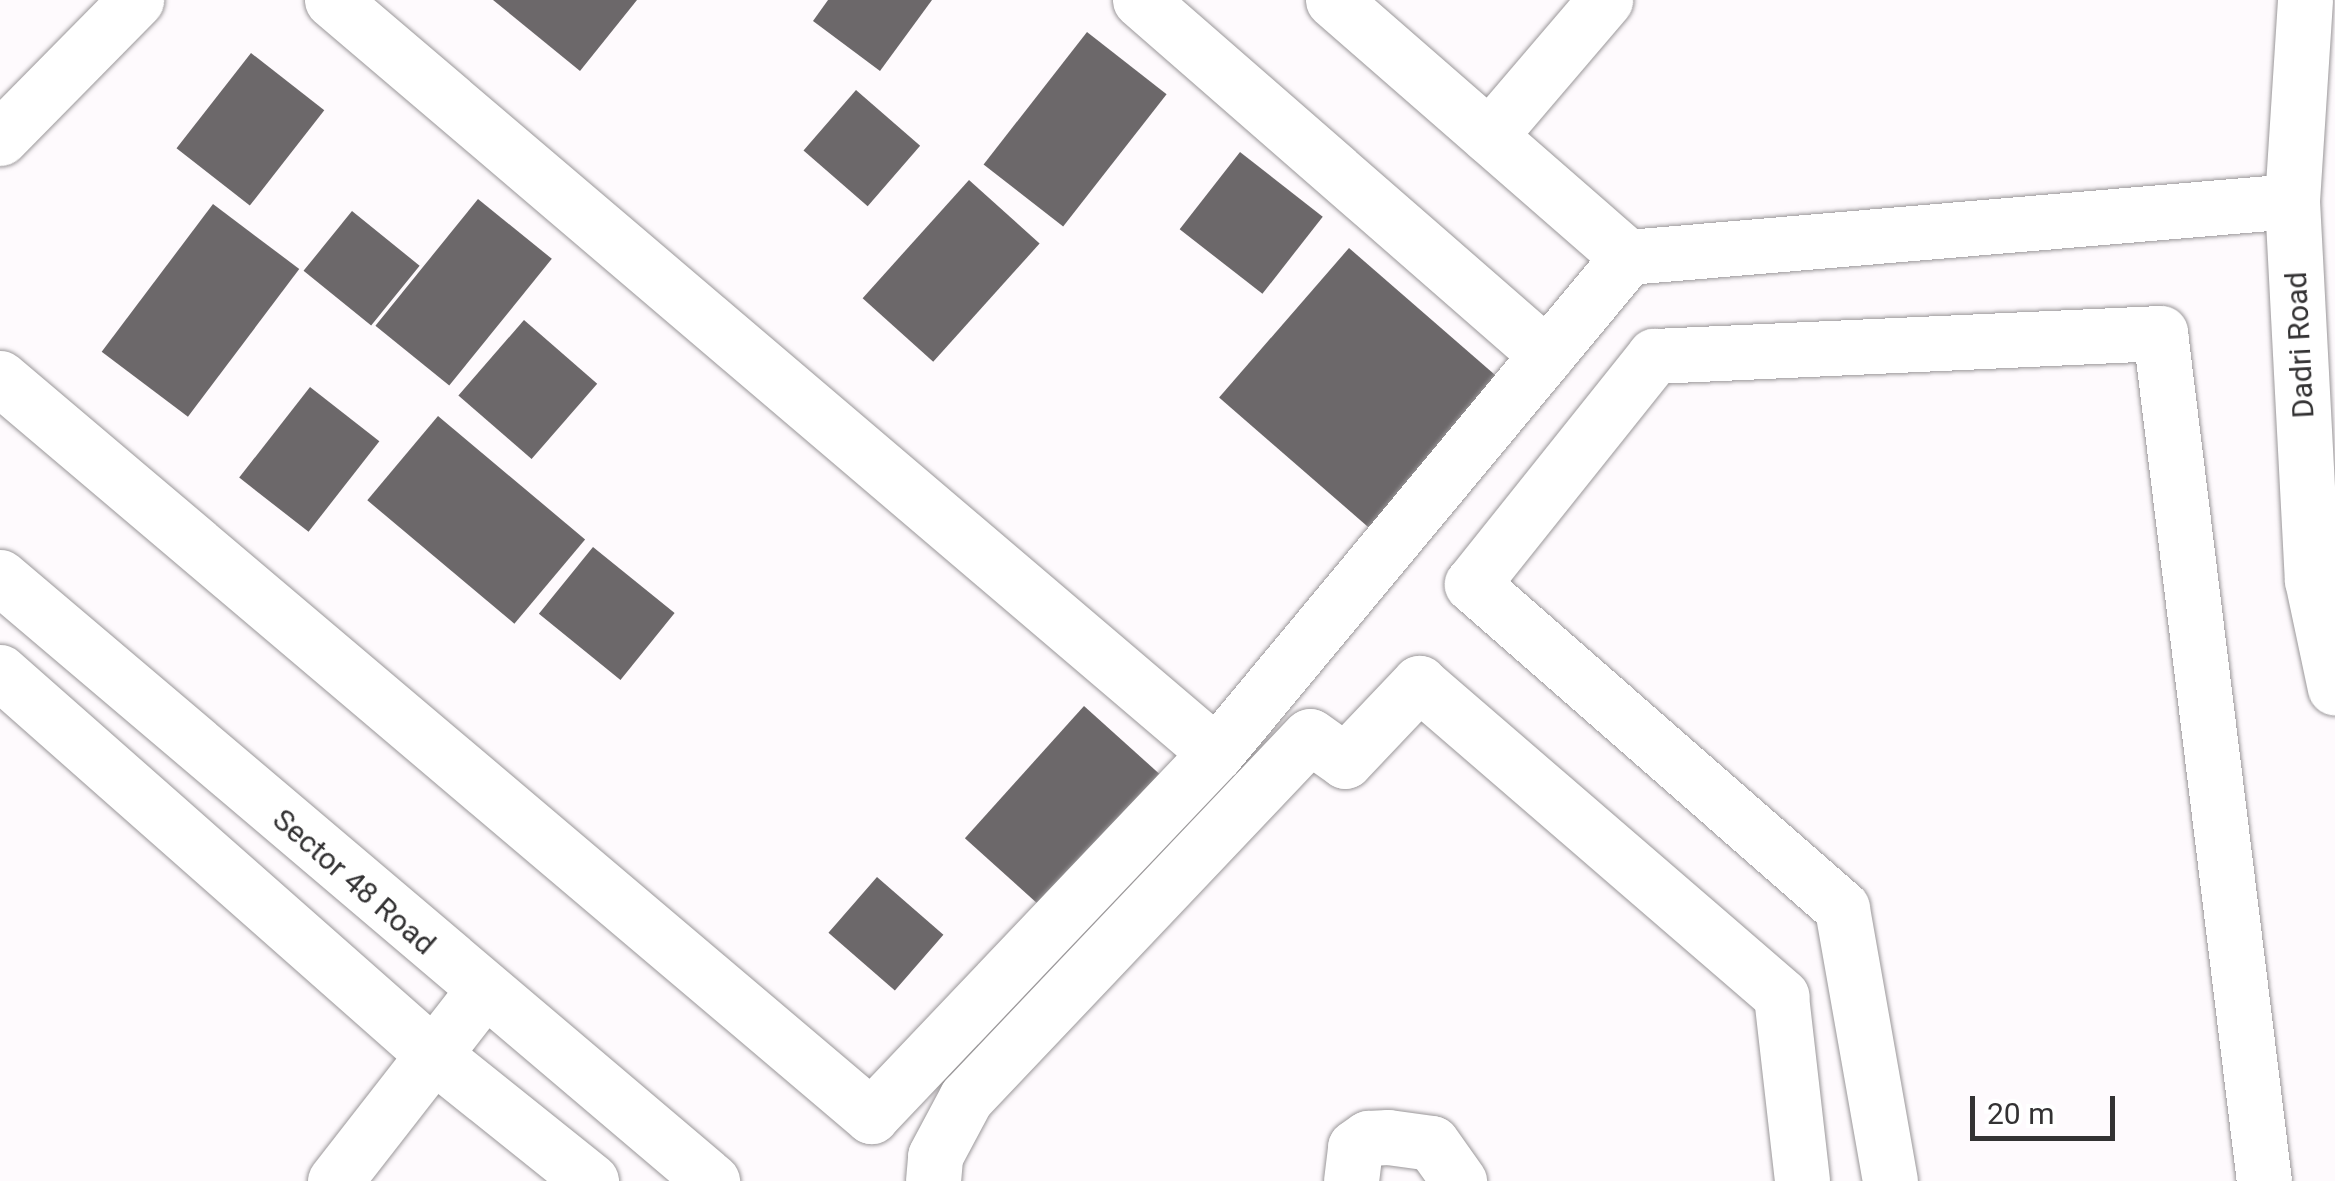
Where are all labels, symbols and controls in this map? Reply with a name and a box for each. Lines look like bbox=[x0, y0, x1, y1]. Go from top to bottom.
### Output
street label: Dadri Road bbox=[2278, 271, 2322, 419]
street label: Sector 48 Road bbox=[265, 802, 443, 962]
scale bar bbox=[1975, 1076, 2120, 1138]
text: 20 m bbox=[1987, 1096, 2054, 1131]

